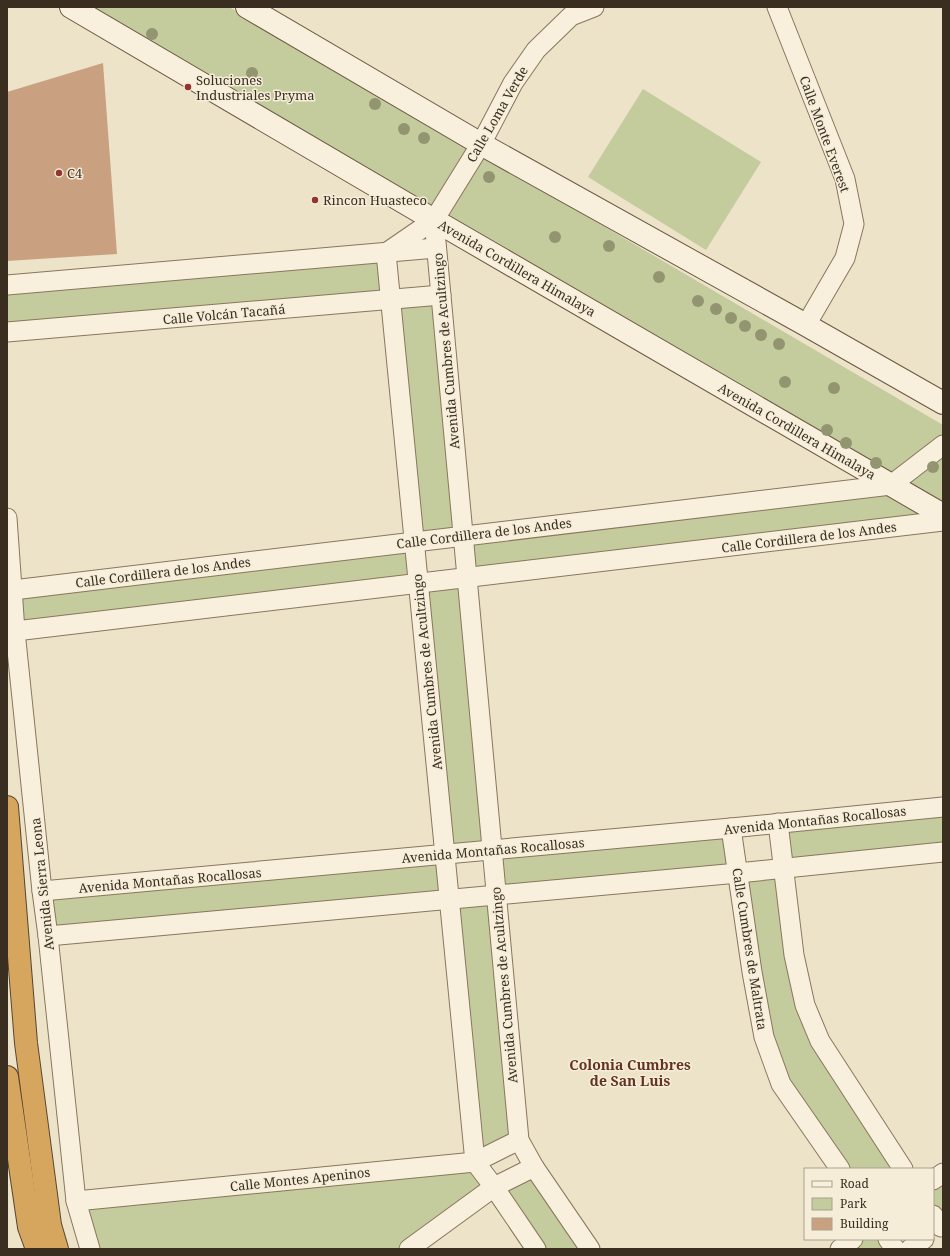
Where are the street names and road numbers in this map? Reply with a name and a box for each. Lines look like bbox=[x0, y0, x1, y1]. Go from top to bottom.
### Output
street label: Calle Loma Verde bbox=[462, 63, 532, 165]
street label: Calle Monte Everest bbox=[796, 73, 855, 195]
street label: Avenida Cordillera Himalaya bbox=[435, 215, 599, 321]
street label: Avenida Cumbres de Acultzingo bbox=[428, 252, 464, 450]
street label: Calle Volcán Tacañá bbox=[162, 300, 286, 328]
street label: Avenida Cordillera Himalaya bbox=[715, 378, 879, 484]
street label: Calle Cordillera de los Andes bbox=[395, 513, 573, 553]
street label: Calle Cordillera de los Andes bbox=[720, 517, 898, 557]
street label: Calle Cordillera de los Andes bbox=[74, 552, 252, 592]
street label: Avenida Cumbres de Acultzingo bbox=[408, 573, 446, 771]
street label: Avenida Montañas Rocallosas bbox=[723, 801, 907, 839]
street label: Avenida Sierra Leona bbox=[26, 817, 58, 951]
street label: Avenida Montañas Rocallosas bbox=[401, 833, 585, 867]
street label: Avenida Montañas Rocallosas bbox=[78, 863, 262, 897]
street label: Calle Cumbres de Maltrata bbox=[728, 867, 772, 1031]
street label: Avenida Cumbres de Acultzingo bbox=[486, 886, 522, 1084]
street label: Calle Montes Apeninos bbox=[229, 1163, 371, 1195]

